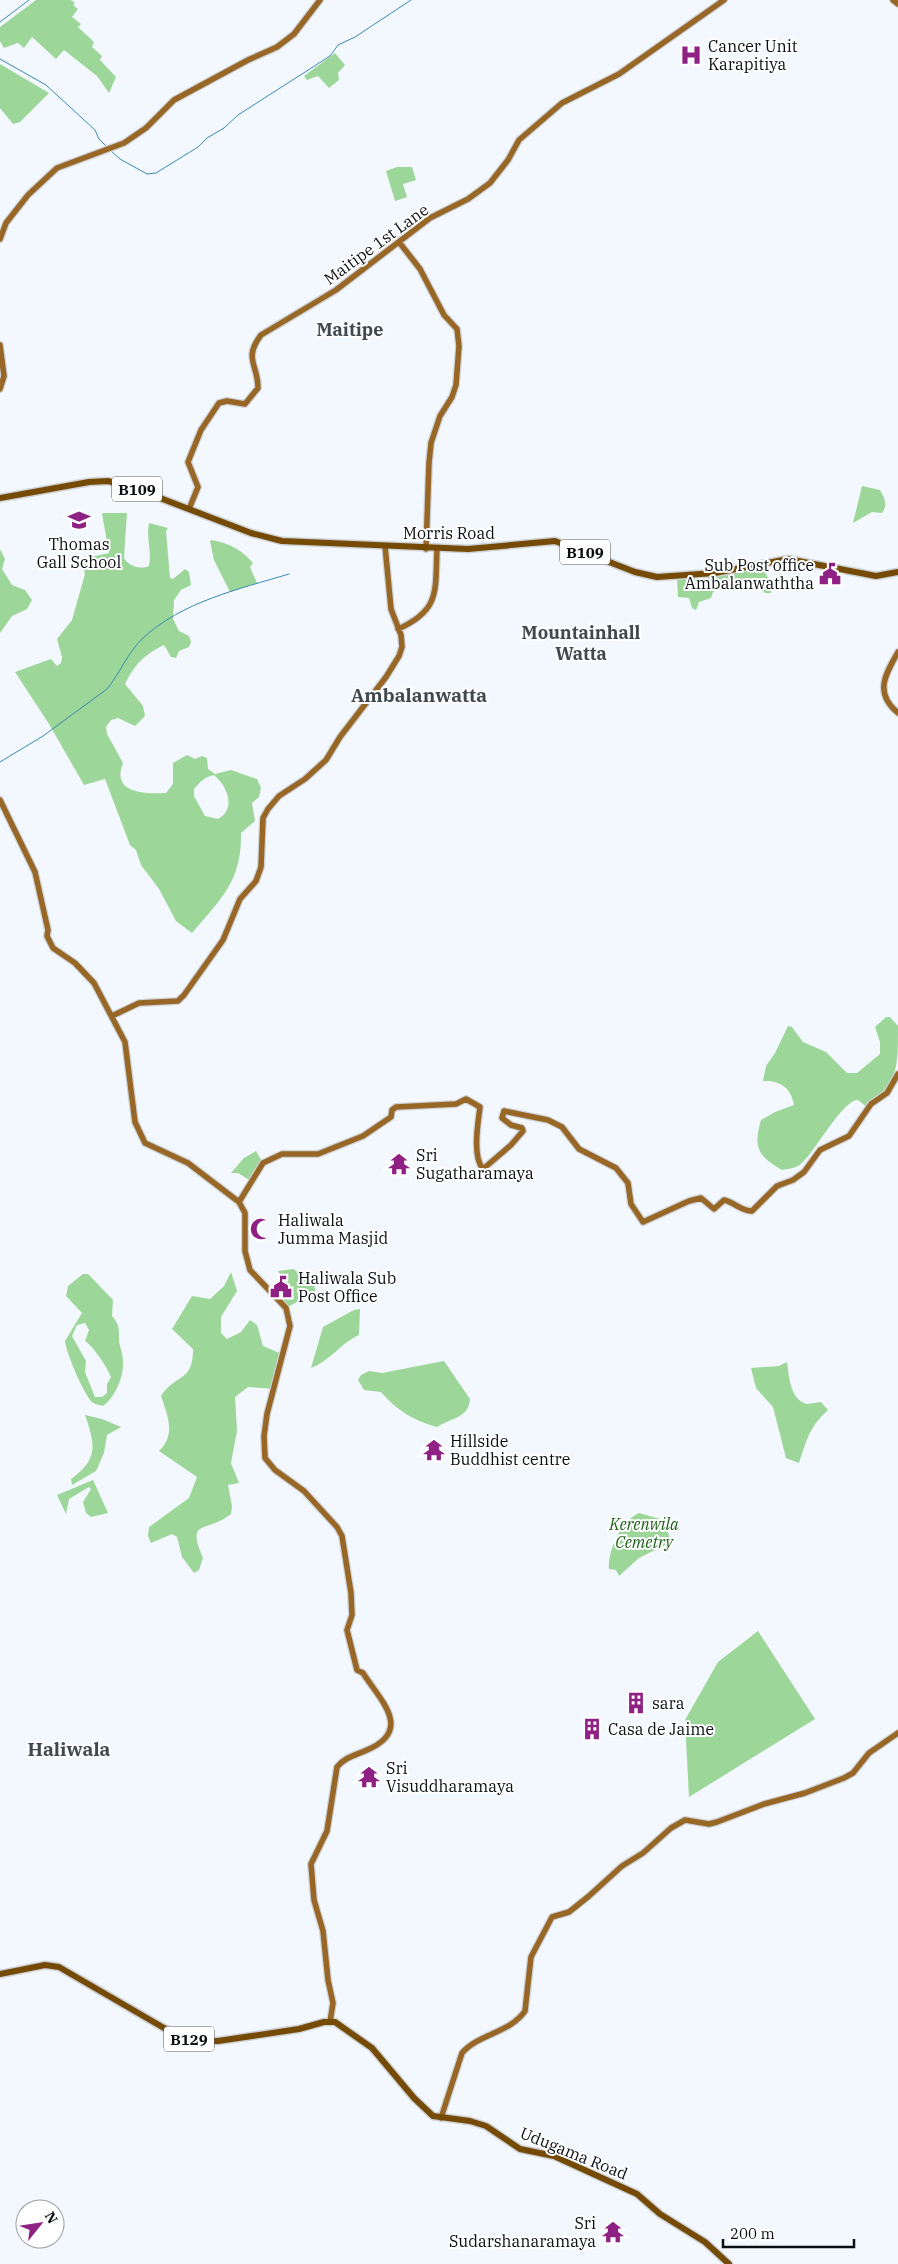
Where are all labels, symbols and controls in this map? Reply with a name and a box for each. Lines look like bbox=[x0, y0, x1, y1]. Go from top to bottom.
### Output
place label: Cancer Unit Karapitiya bbox=[708, 36, 798, 74]
hospital icon: Cancer Unit Karapitiya bbox=[678, 42, 704, 68]
street label: Maitipe 1st Lane bbox=[320, 199, 432, 289]
district label: Maitipe bbox=[316, 318, 384, 341]
road number: B109 bbox=[112, 476, 162, 502]
school or university icon: Thomas Gall School bbox=[66, 507, 92, 533]
street label: Morris Road bbox=[403, 523, 495, 543]
place label: Thomas Gall School bbox=[37, 534, 121, 572]
road number: B109 bbox=[560, 540, 610, 564]
place label: Sub Post office Ambalanwaththa bbox=[685, 555, 814, 593]
public building icon: Sub Post office Ambalanwaththa bbox=[817, 561, 843, 587]
district label: Mountainhall Watta bbox=[522, 621, 641, 665]
district label: Ambalanwatta bbox=[351, 683, 487, 707]
place label: Sri Sugatharamaya bbox=[416, 1145, 534, 1183]
temple icon: Sri Sugatharamaya bbox=[386, 1151, 412, 1177]
place label: Haliwala Jumma Masjid bbox=[278, 1210, 388, 1248]
mosque icon: Haliwala Jumma Masjid bbox=[248, 1216, 274, 1242]
place label: Haliwala Sub Post Office bbox=[298, 1268, 396, 1306]
public building icon: Haliwala Sub Post Office bbox=[268, 1274, 294, 1300]
place label: Hillside Buddhist centre bbox=[450, 1431, 570, 1469]
temple icon: Hillside Buddhist centre bbox=[421, 1437, 447, 1463]
park label: Kerenwila Cemetry bbox=[608, 1514, 679, 1552]
building icon: sara bbox=[623, 1690, 649, 1716]
place label: sara bbox=[652, 1693, 685, 1713]
building icon: Casa de Jaime bbox=[579, 1716, 605, 1742]
place label: Casa de Jaime bbox=[608, 1719, 714, 1739]
district label: Haliwala bbox=[28, 1737, 111, 1761]
place label: Sri Visuddharamaya bbox=[386, 1758, 514, 1796]
temple icon: Sri Visuddharamaya bbox=[356, 1764, 382, 1790]
road number: B129 bbox=[164, 2026, 214, 2052]
street label: Udugama Road bbox=[517, 2122, 631, 2184]
north arrow bbox=[15, 2199, 65, 2249]
text: N bbox=[41, 2208, 62, 2227]
place label: Sri Sudarshanaramaya bbox=[449, 2213, 596, 2251]
scale bar bbox=[723, 2216, 854, 2248]
temple icon: Sri Sudarshanaramaya bbox=[600, 2219, 626, 2245]
text: 200 m bbox=[730, 2224, 775, 2243]

